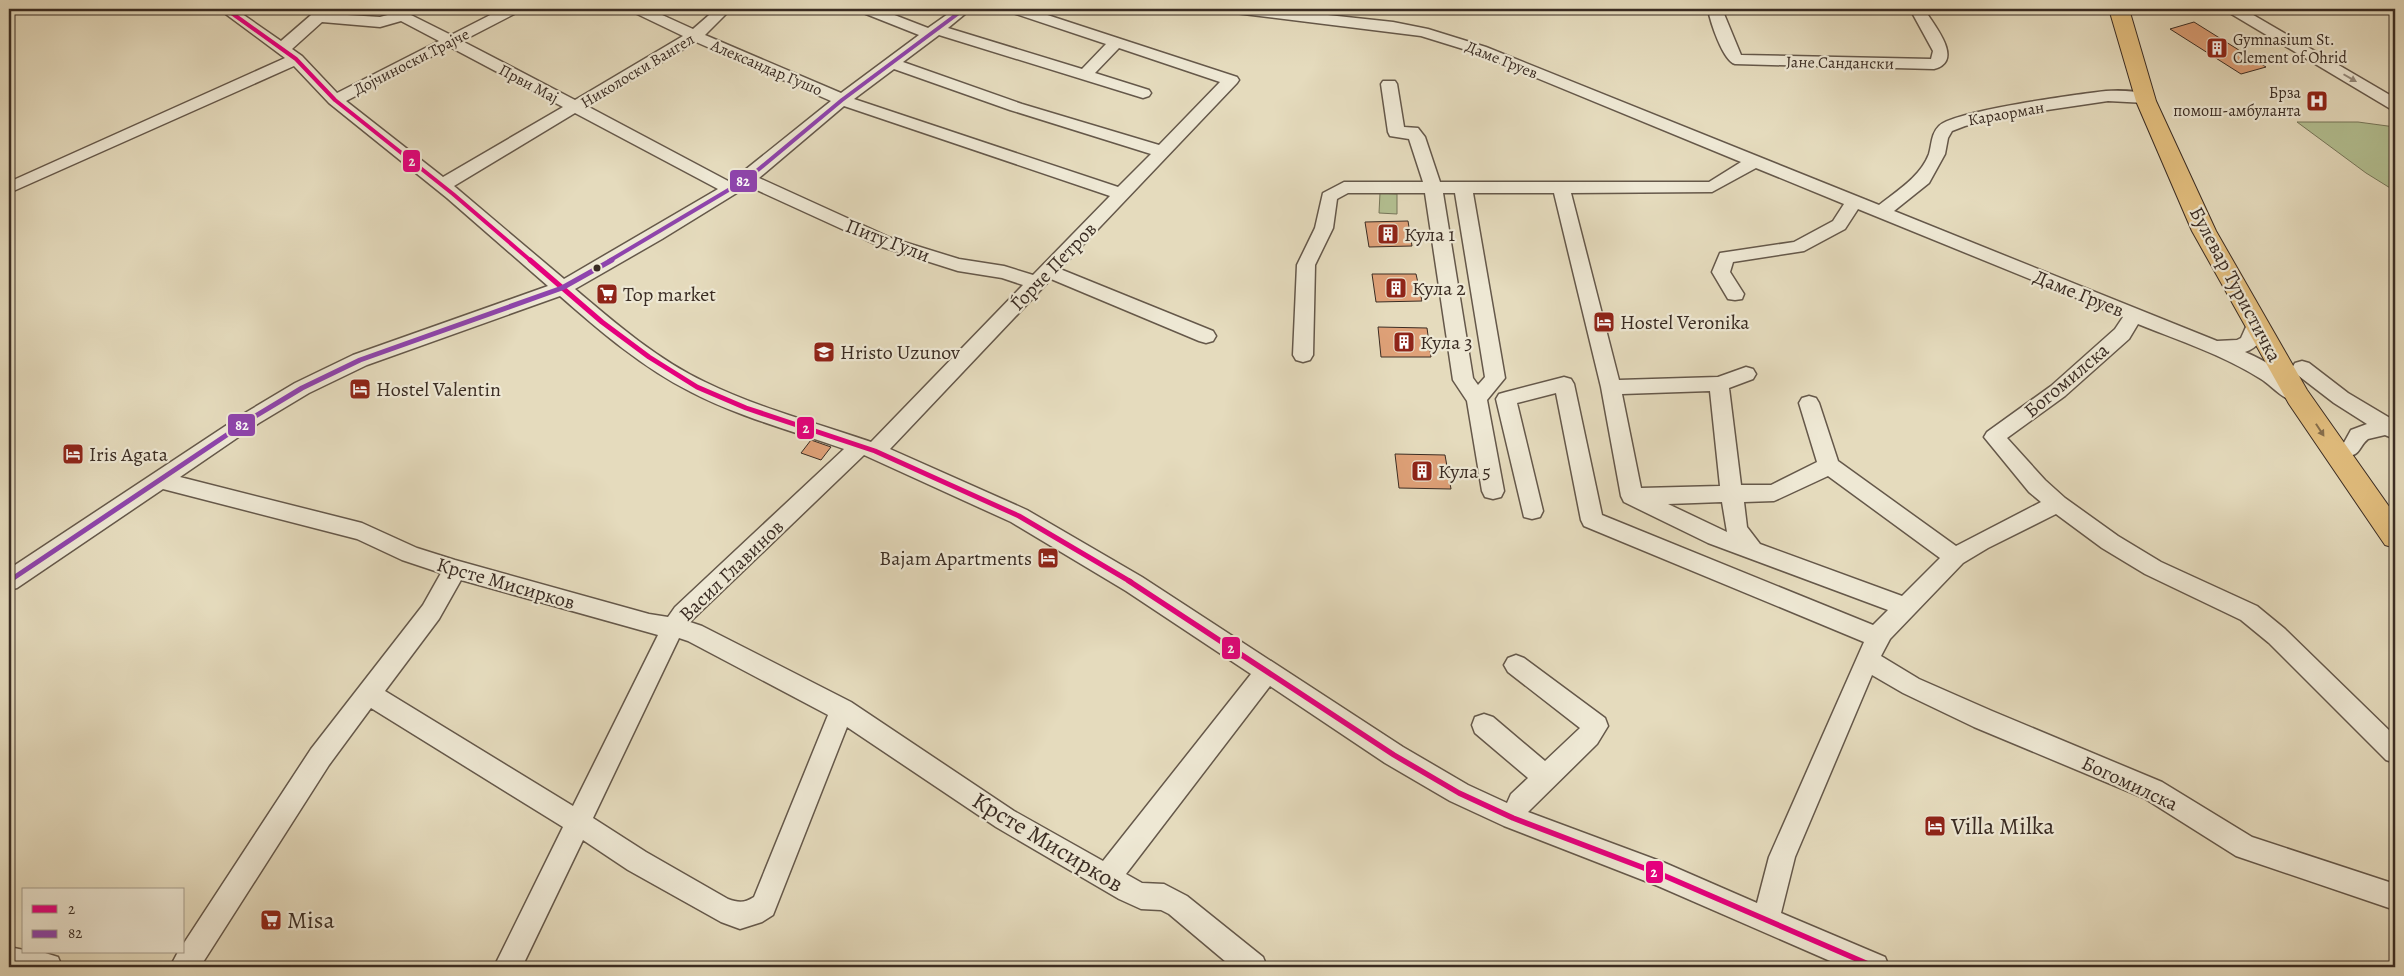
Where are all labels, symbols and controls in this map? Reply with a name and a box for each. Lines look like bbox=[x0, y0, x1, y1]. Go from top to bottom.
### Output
street label: Дојчиноски Трајче bbox=[350, 23, 473, 101]
street label: Николоски Вангел bbox=[576, 28, 699, 114]
place label: Gymnasium St. Clement of Ohrid bbox=[2233, 29, 2347, 69]
street label: Александар Гушо bbox=[707, 34, 826, 101]
street label: Даме Груев bbox=[1462, 35, 1541, 84]
building icon: Gymnasium St. Clement of Ohrid bbox=[2205, 36, 2229, 60]
street label: Јане Сандански bbox=[1786, 51, 1894, 75]
street label: Први Мај bbox=[495, 59, 562, 109]
one-way arrow bbox=[2343, 74, 2357, 82]
place label: Брза помош-амбуланта bbox=[2173, 82, 2302, 122]
hospital icon: Брза помош-амбуланта bbox=[2305, 89, 2329, 113]
street label: Караорман bbox=[1966, 96, 2046, 132]
line badge: 2 bbox=[402, 149, 421, 173]
text: 2 bbox=[409, 152, 416, 171]
line badge: 82 bbox=[729, 169, 758, 193]
text: 82 bbox=[736, 172, 750, 191]
street label: Булевар Туристичка bbox=[2183, 202, 2288, 367]
street label: Питу Гули bbox=[842, 212, 934, 269]
street label: Ѓорче Петров bbox=[1004, 216, 1103, 317]
place label: Кула 1 bbox=[1404, 221, 1455, 248]
building icon: Кула 1 bbox=[1376, 222, 1400, 246]
unlabelled marker bbox=[592, 263, 602, 273]
street label: Даме Груев bbox=[2030, 263, 2128, 324]
place label: Кула 2 bbox=[1412, 275, 1466, 302]
building icon: Кула 2 bbox=[1384, 276, 1408, 300]
place label: Top market bbox=[623, 281, 716, 308]
supermarket icon: Top market bbox=[595, 282, 619, 306]
place label: Hostel Veronika bbox=[1620, 309, 1750, 336]
hotel icon: Hostel Veronika bbox=[1592, 310, 1616, 334]
place label: Кула 3 bbox=[1420, 329, 1473, 356]
building icon: Кула 3 bbox=[1392, 330, 1416, 354]
street label: Богомилска bbox=[2018, 336, 2115, 424]
place label: Hristo Uzunov bbox=[840, 339, 961, 366]
school or university icon: Hristo Uzunov bbox=[812, 340, 836, 364]
place label: Hostel Valentin bbox=[376, 376, 501, 403]
hotel icon: Hostel Valentin bbox=[348, 377, 372, 401]
line badge: 82 bbox=[227, 413, 256, 437]
text: 82 bbox=[235, 416, 249, 435]
line badge: 2 bbox=[796, 416, 815, 440]
text: 2 bbox=[803, 419, 810, 438]
one-way arrow bbox=[2315, 423, 2325, 437]
place label: Iris Agata bbox=[89, 441, 169, 468]
hotel icon: Iris Agata bbox=[61, 442, 85, 466]
place label: Кула 5 bbox=[1438, 458, 1491, 485]
building icon: Кула 5 bbox=[1410, 459, 1434, 483]
street label: Васил Главинов bbox=[673, 513, 790, 627]
place label: Bajam Apartments bbox=[879, 545, 1032, 572]
hotel icon: Bajam Apartments bbox=[1036, 546, 1060, 570]
street label: Крсте Мисирков bbox=[434, 551, 578, 616]
line badge: 2 bbox=[1221, 636, 1241, 660]
text: 2 bbox=[1228, 639, 1235, 658]
street label: Богомилска bbox=[2077, 749, 2183, 818]
street label: Крсте Мисирков bbox=[966, 784, 1130, 900]
place label: Villa Milka bbox=[1950, 810, 2055, 842]
hotel icon: Villa Milka bbox=[1923, 814, 1947, 838]
line badge: 2 bbox=[1645, 860, 1664, 884]
text: 2 bbox=[1651, 863, 1658, 882]
legend bbox=[22, 888, 185, 954]
text: 2 bbox=[68, 899, 75, 919]
place label: Misa bbox=[287, 904, 336, 936]
supermarket icon: Misa bbox=[259, 908, 283, 932]
text: 82 bbox=[68, 923, 82, 943]

